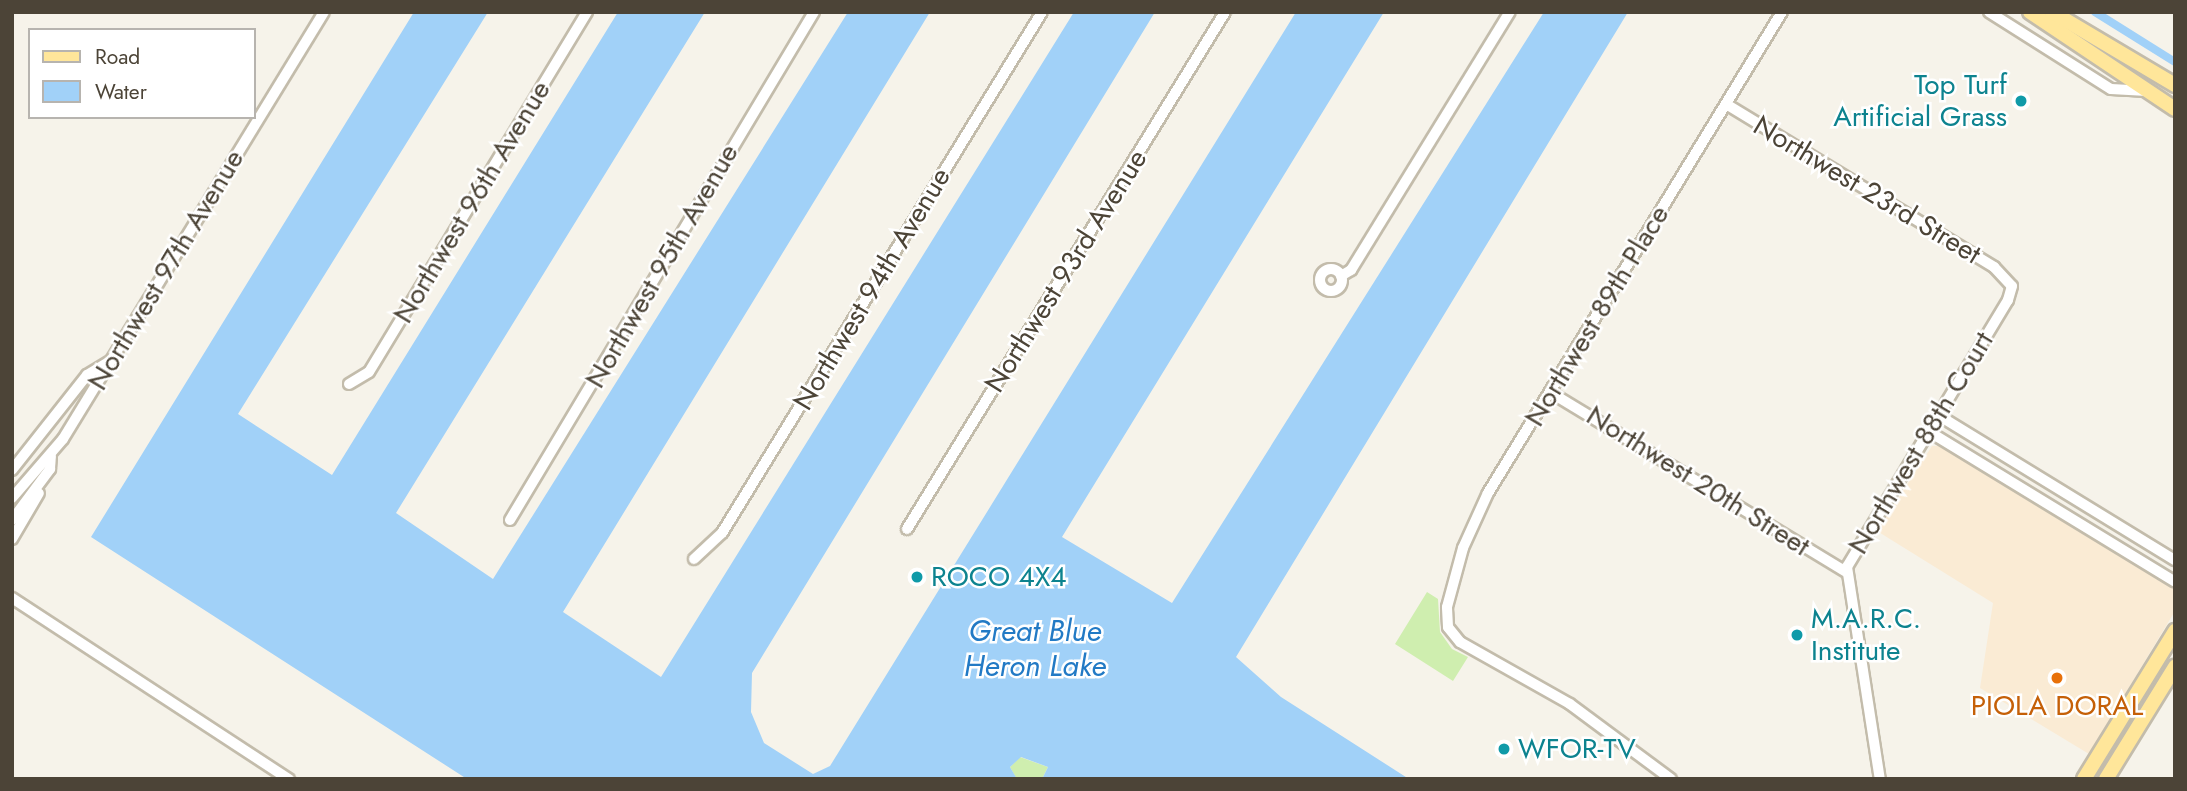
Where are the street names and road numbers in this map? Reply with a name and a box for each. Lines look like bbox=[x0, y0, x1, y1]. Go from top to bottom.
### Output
street label: Northwest 96th Avenue bbox=[386, 75, 558, 329]
street label: Northwest 23rd Street bbox=[1747, 109, 1987, 271]
street label: Northwest 95th Avenue bbox=[578, 138, 746, 394]
street label: Northwest 93rd Avenue bbox=[978, 143, 1154, 399]
street label: Northwest 97th Avenue bbox=[81, 144, 251, 396]
street label: Northwest 94th Avenue bbox=[786, 162, 958, 416]
street label: Northwest 89th Place bbox=[1518, 200, 1676, 432]
street label: Northwest 88th Court bbox=[1841, 326, 2001, 560]
street label: Northwest 20th Street bbox=[1580, 399, 1816, 563]

